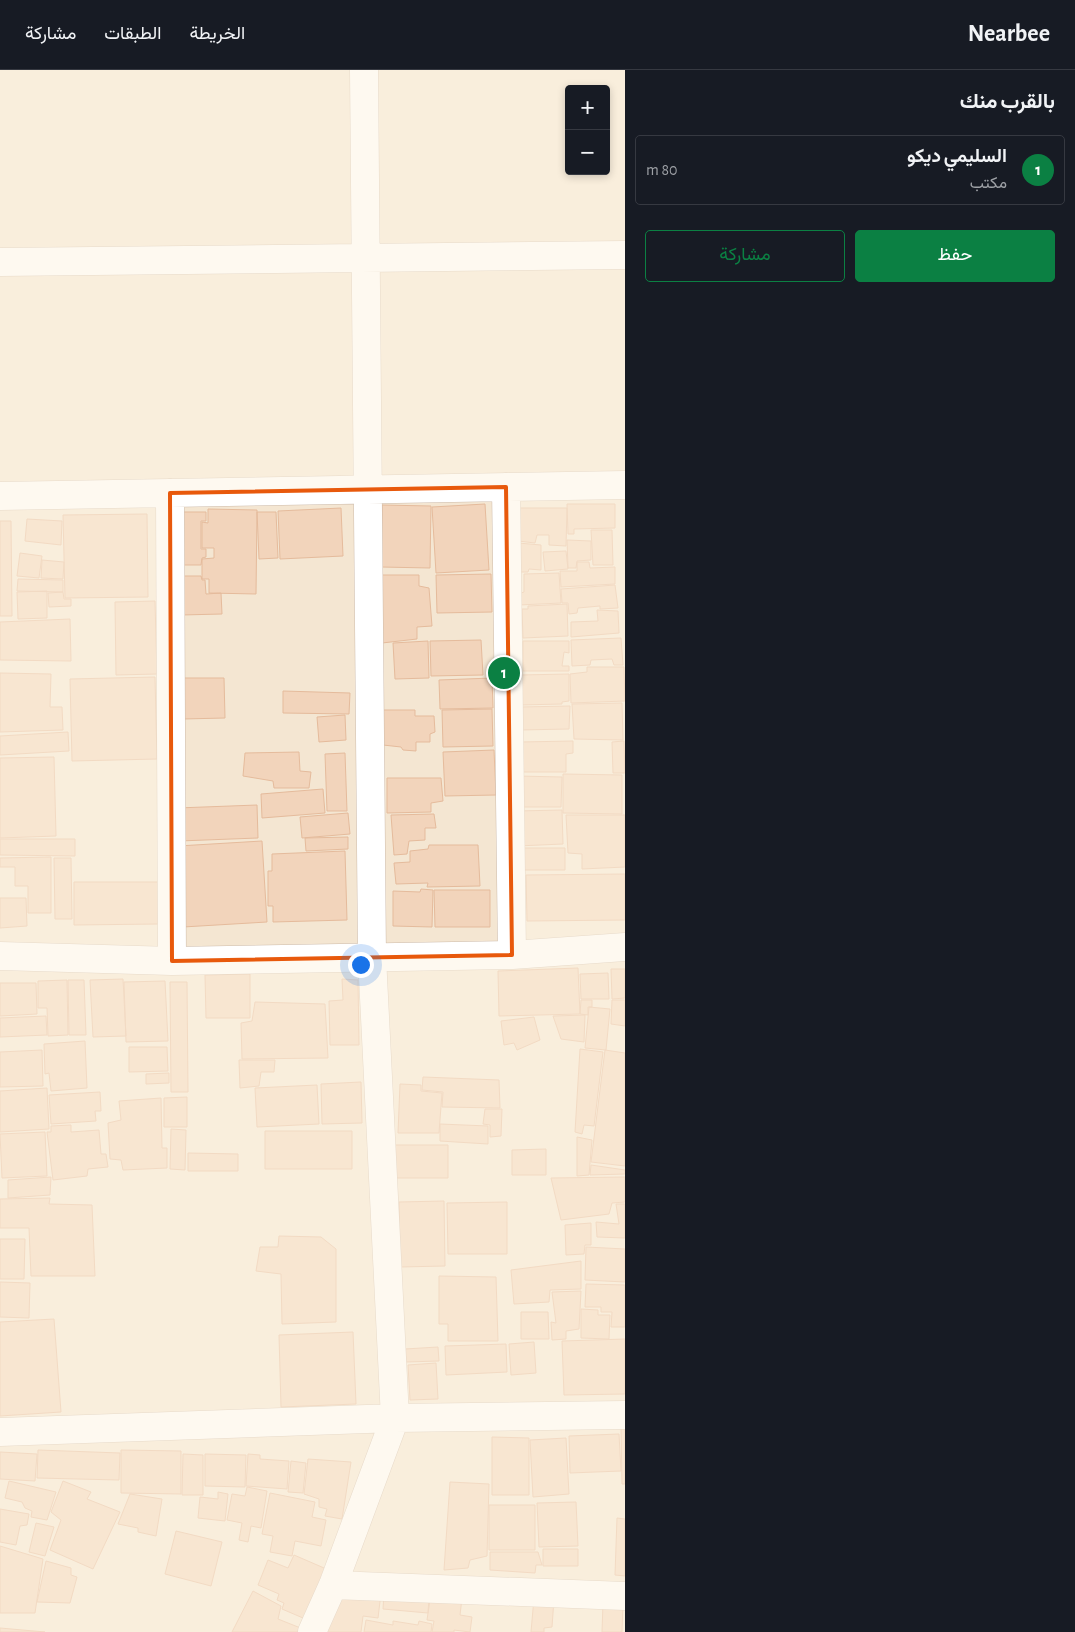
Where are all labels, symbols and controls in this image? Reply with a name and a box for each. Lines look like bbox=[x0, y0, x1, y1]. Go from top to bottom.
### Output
text: Nearbee bbox=[968, 22, 1050, 46]
text: مشاركة bbox=[25, 25, 76, 43]
text: الطبقات bbox=[104, 25, 161, 43]
text: الخريطة bbox=[189, 25, 245, 43]
map controls bbox=[565, 85, 610, 175]
button: + bbox=[565, 85, 610, 130]
text: بالقرب منك bbox=[960, 91, 1055, 112]
button: − bbox=[565, 130, 610, 175]
text: السليمي ديكو bbox=[907, 147, 1007, 166]
text: 80 m bbox=[646, 162, 678, 178]
text: 1 bbox=[1035, 162, 1041, 178]
text: مكتب bbox=[970, 175, 1007, 191]
button: مشاركة bbox=[645, 230, 845, 282]
button: حفظ bbox=[855, 230, 1055, 282]
pin: 1 bbox=[488, 654, 520, 692]
your location bbox=[348, 952, 374, 978]

